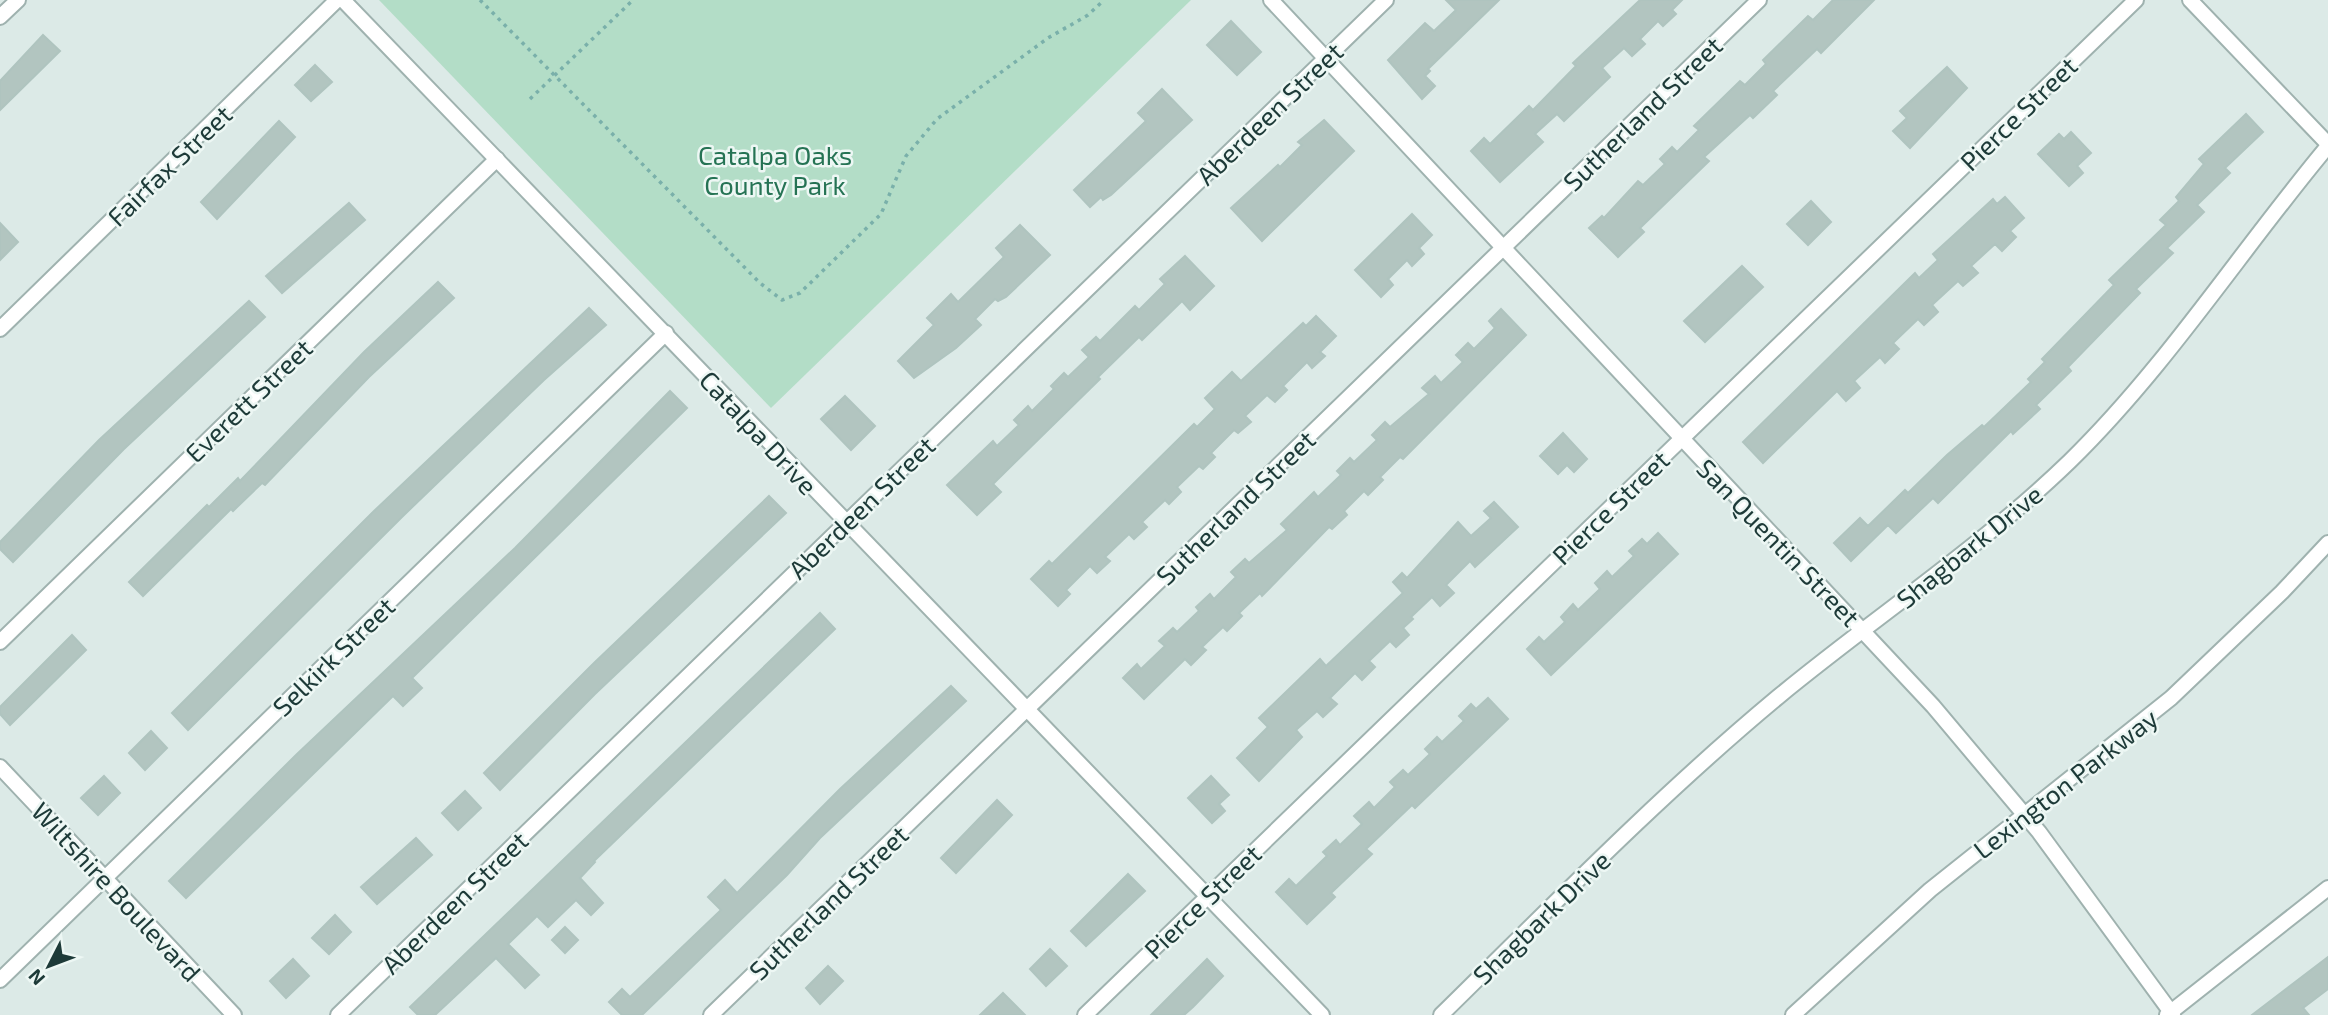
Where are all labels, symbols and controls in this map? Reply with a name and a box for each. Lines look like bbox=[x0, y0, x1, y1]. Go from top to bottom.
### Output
street label: Sutherland Street bbox=[1556, 29, 1728, 197]
street label: Aberdeen Street bbox=[1189, 35, 1349, 191]
street label: Pierce Street bbox=[1953, 50, 2083, 176]
street label: Fairfax Street bbox=[101, 98, 238, 232]
park label: Catalpa Oaks County Park bbox=[698, 139, 852, 200]
street label: Everett Street bbox=[178, 332, 318, 468]
street label: Catalpa Drive bbox=[694, 364, 824, 500]
street label: Sutherland Street bbox=[1149, 423, 1321, 591]
street label: Aberdeen Street bbox=[781, 429, 941, 585]
street label: Pierce Street bbox=[1545, 444, 1675, 570]
street label: San Quentin Street bbox=[1691, 452, 1867, 632]
street label: Shagbark Drive bbox=[1890, 478, 2048, 614]
street label: Selkirk Street bbox=[266, 590, 400, 722]
street label: Lexington Parkway bbox=[1967, 701, 2163, 865]
street label: Wiltshire Boulevard bbox=[26, 795, 208, 987]
street label: Sutherland Street bbox=[742, 818, 914, 986]
street label: Aberdeen Street bbox=[374, 824, 534, 980]
street label: Pierce Street bbox=[1137, 838, 1267, 964]
street label: Shagbark Drive bbox=[1466, 844, 1616, 990]
north arrow bbox=[14, 931, 84, 1001]
text: N bbox=[23, 965, 49, 991]

